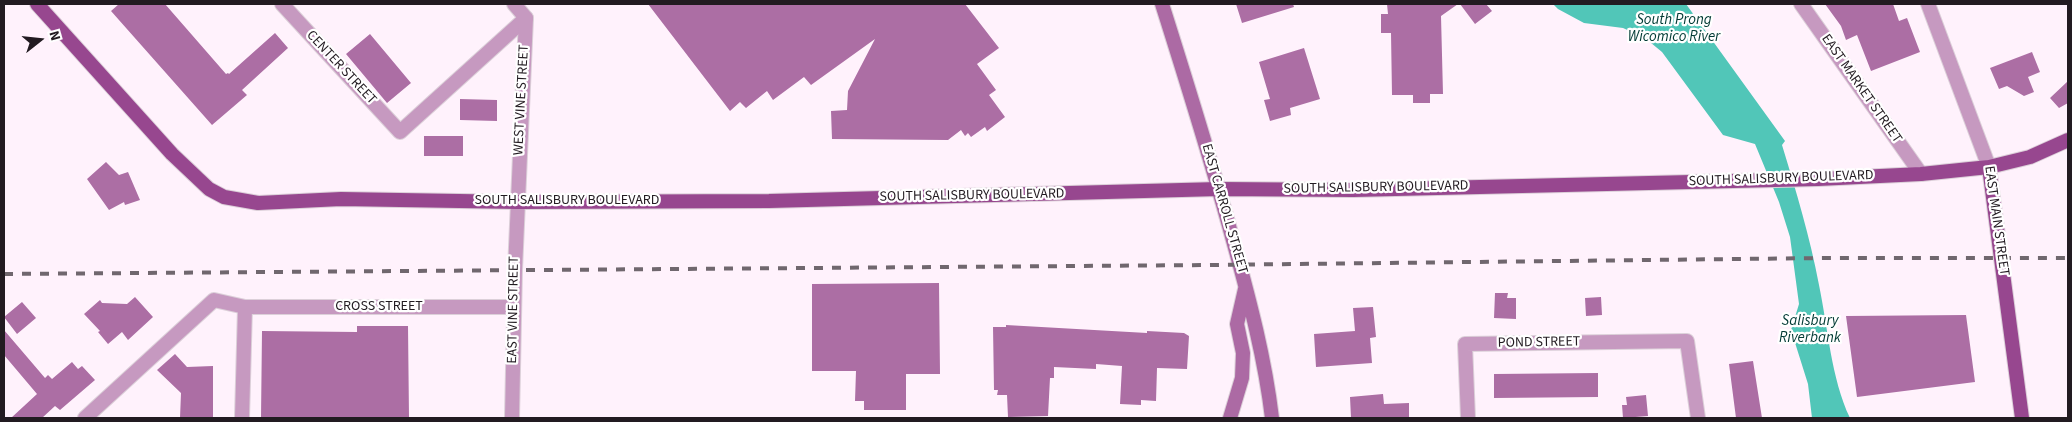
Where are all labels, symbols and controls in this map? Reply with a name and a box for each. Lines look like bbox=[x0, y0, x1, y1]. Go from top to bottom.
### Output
water label: South Prong Wicomico River bbox=[1628, 12, 1720, 47]
north arrow bbox=[15, 15, 65, 65]
street label: CENTER STREET bbox=[302, 28, 380, 108]
text: N bbox=[44, 29, 65, 43]
street label: EAST MARKET STREET bbox=[1817, 31, 1905, 147]
street label: WEST VINE STREET bbox=[511, 44, 533, 156]
street label: EAST CARROLL STREET bbox=[1197, 142, 1251, 276]
street label: EAST MAIN STREET bbox=[1980, 165, 2012, 277]
street label: SOUTH SALISBURY BOULEVARD bbox=[1688, 167, 1874, 191]
street label: SOUTH SALISBURY BOULEVARD bbox=[1283, 178, 1469, 198]
street label: SOUTH SALISBURY BOULEVARD bbox=[879, 186, 1065, 206]
street label: SOUTH SALISBURY BOULEVARD bbox=[475, 193, 659, 209]
street label: EAST VINE STREET bbox=[505, 256, 523, 364]
street label: CROSS STREET bbox=[335, 299, 423, 315]
water label: Salisbury Riverbank bbox=[1779, 313, 1841, 348]
street label: POND STREET bbox=[1498, 334, 1580, 352]

